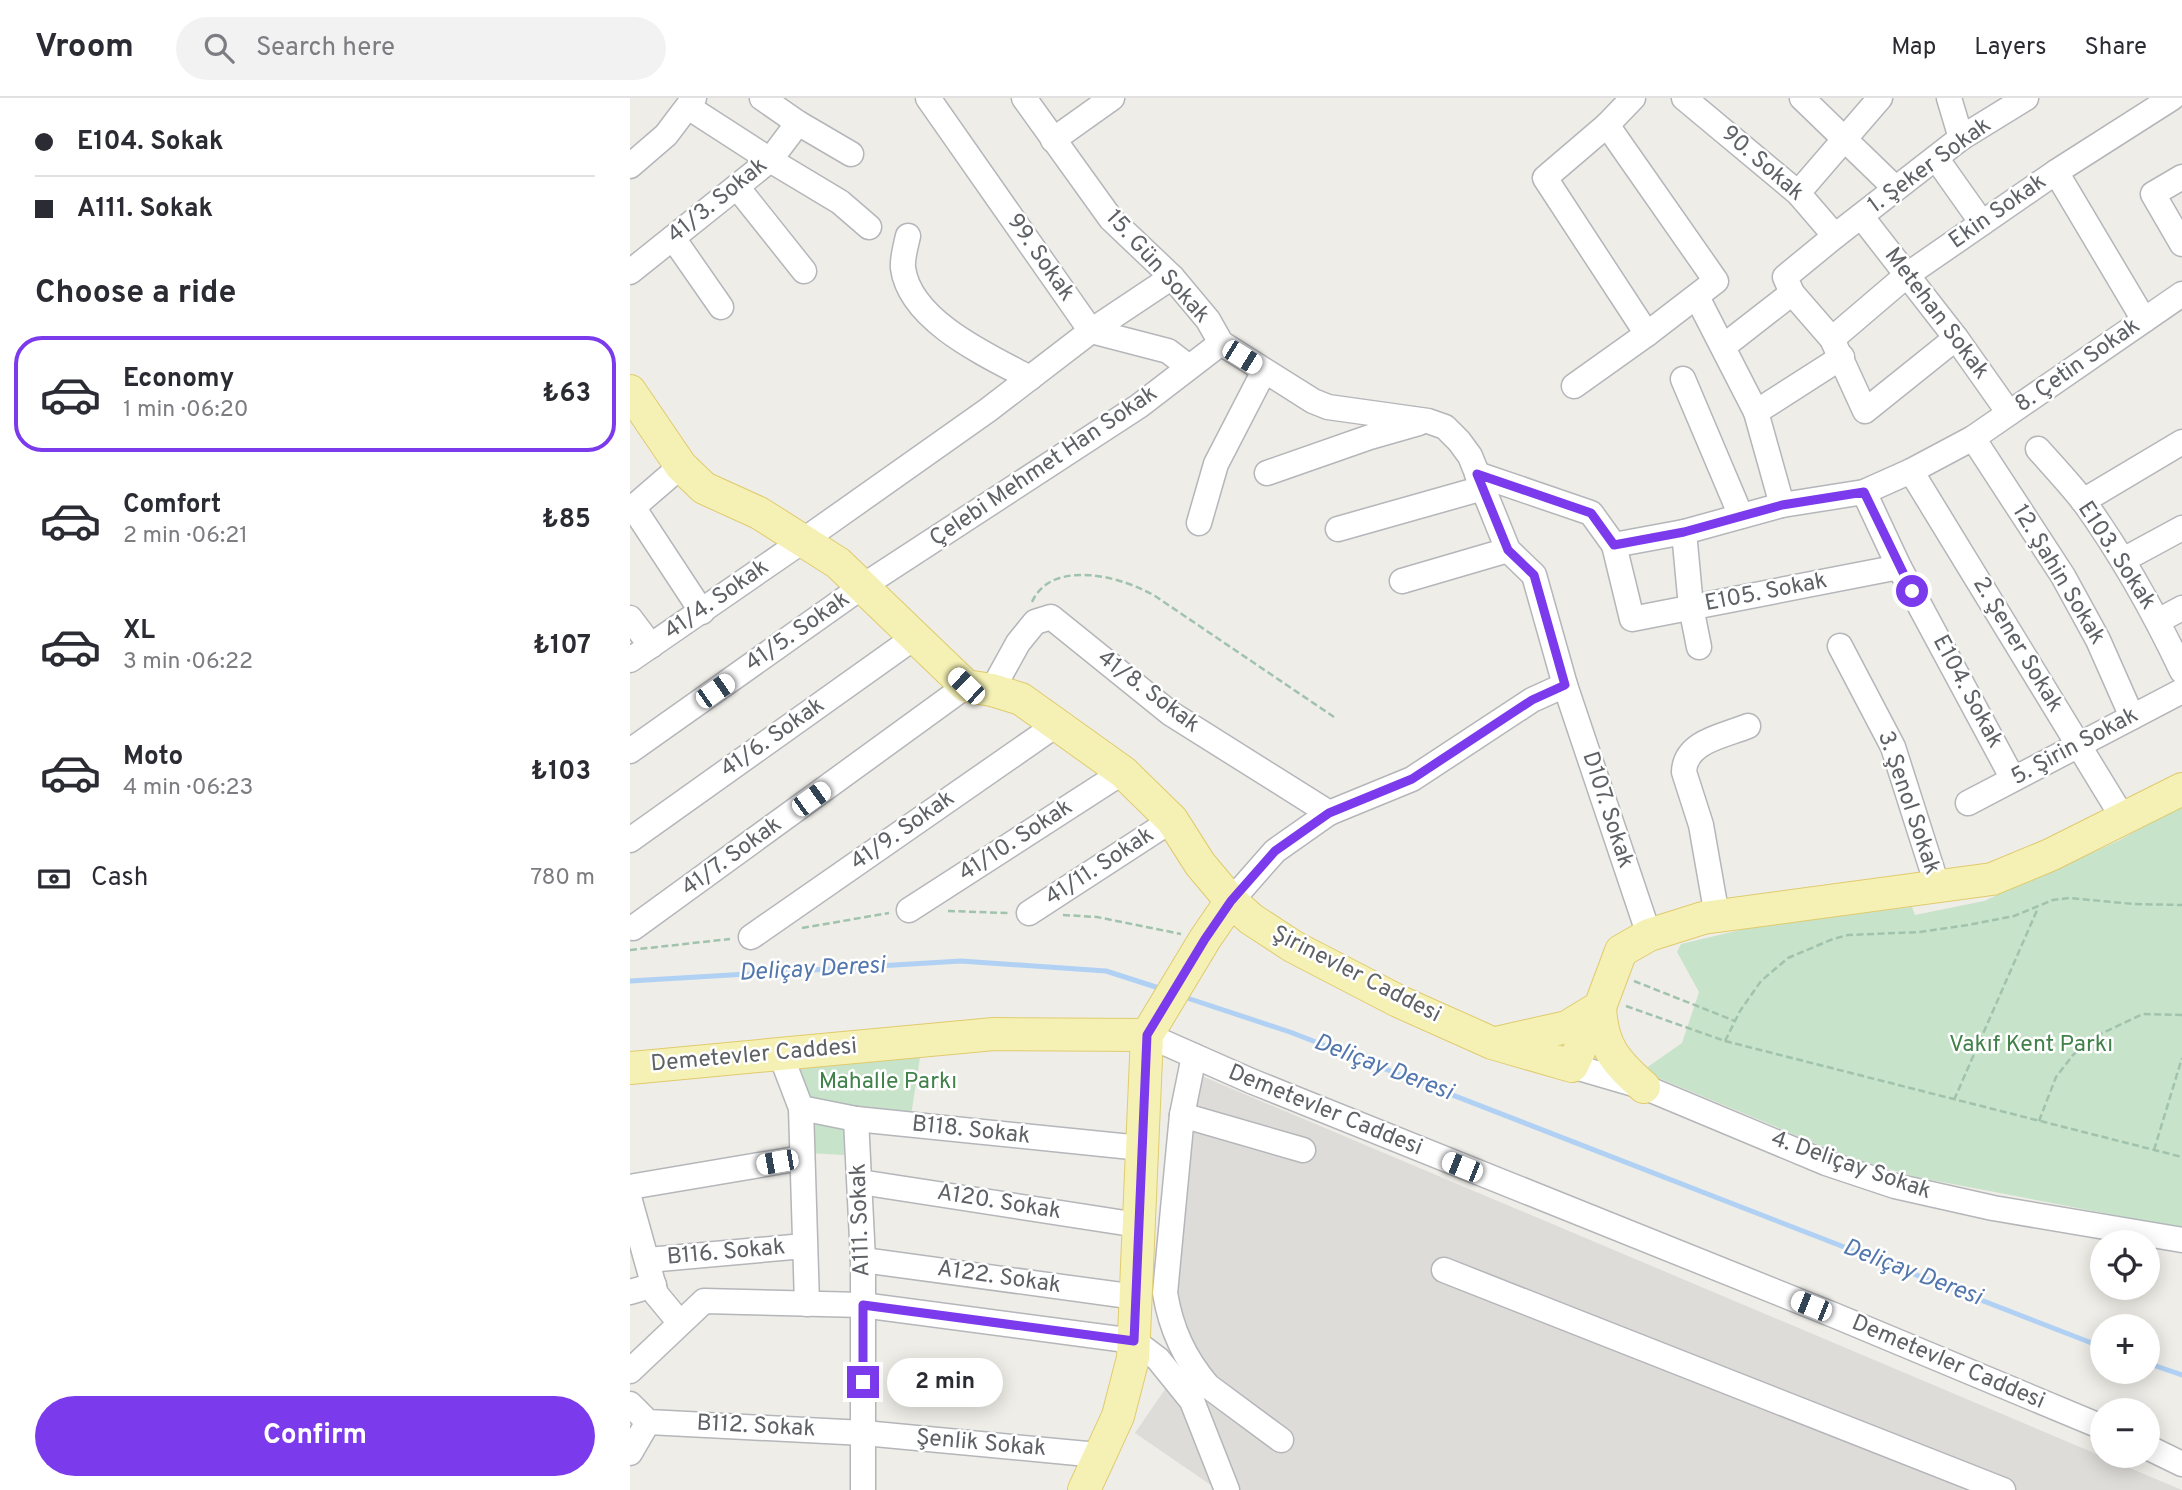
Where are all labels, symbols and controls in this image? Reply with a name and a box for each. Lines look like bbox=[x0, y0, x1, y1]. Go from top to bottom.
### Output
search box bbox=[176, 17, 666, 80]
text: Vroom bbox=[35, 27, 134, 69]
icon: search bbox=[200, 29, 238, 67]
text: Search here bbox=[256, 32, 395, 65]
text: Map bbox=[1891, 33, 1936, 63]
text: Layers bbox=[1974, 33, 2046, 63]
text: Share bbox=[2084, 33, 2147, 63]
street label: 1. Şeker Sokak bbox=[1863, 112, 1997, 220]
street label: 90. Sokak bbox=[1714, 120, 1810, 208]
text: E104. Sokak bbox=[77, 126, 224, 159]
street label: 41/3. Sokak bbox=[662, 152, 774, 250]
street label: Ekin Sokak bbox=[1944, 168, 2052, 256]
text: A111. Sokak bbox=[77, 193, 213, 226]
street label: 15. Gün Sokak bbox=[1098, 204, 1216, 330]
street label: 99. Sokak bbox=[999, 209, 1081, 307]
street label: Metehan Sokak bbox=[1877, 242, 1995, 386]
text: Choose a ride bbox=[35, 274, 236, 314]
street label: 8. Çetin Sokak bbox=[2010, 312, 2146, 420]
car bbox=[1219, 337, 1266, 377]
icon: car bbox=[39, 363, 102, 426]
text: Economy bbox=[123, 363, 234, 396]
text: ₺63 bbox=[542, 378, 591, 411]
street label: Çelebi Mehmet Han Sokak bbox=[925, 380, 1163, 554]
text: 1 min · 06:20 bbox=[123, 396, 249, 425]
icon: car bbox=[39, 489, 102, 552]
text: Comfort bbox=[123, 489, 221, 522]
street label: E103. Sokak bbox=[2070, 496, 2162, 616]
street label: 12. Şahin Sokak bbox=[2005, 500, 2111, 650]
text: ₺85 bbox=[542, 504, 591, 537]
text: 2 min · 06:21 bbox=[123, 522, 248, 551]
street label: 41/4. Sokak bbox=[659, 553, 775, 647]
street label: E105. Sokak bbox=[1702, 567, 1830, 619]
street label: 2. Şener Sokak bbox=[1965, 572, 2069, 718]
route start bbox=[1896, 575, 1928, 607]
street label: 41/5. Sokak bbox=[740, 585, 856, 679]
icon: car bbox=[39, 615, 102, 678]
text: XL bbox=[123, 615, 155, 648]
text: ₺107 bbox=[533, 630, 591, 663]
street label: E104. Sokak bbox=[1925, 630, 2009, 754]
street label: 41/8. Sokak bbox=[1091, 644, 1205, 740]
text: 3 min · 06:22 bbox=[123, 648, 253, 677]
car bbox=[944, 664, 989, 708]
car bbox=[692, 670, 739, 712]
street label: 41/6. Sokak bbox=[715, 692, 831, 784]
street label: 5. Şirin Sokak bbox=[2007, 701, 2143, 793]
street label: 3. Şenol Sokak bbox=[1870, 727, 1946, 879]
icon: car bbox=[39, 741, 102, 804]
text: Moto bbox=[123, 741, 183, 774]
street label: D107. Sokak bbox=[1575, 748, 1639, 872]
text: ₺103 bbox=[531, 756, 591, 789]
text: 4 min · 06:23 bbox=[123, 774, 253, 803]
car bbox=[788, 778, 835, 820]
street label: 41/9. Sokak bbox=[845, 785, 961, 877]
street label: 41/10. Sokak bbox=[954, 793, 1078, 889]
street label: 41/7. Sokak bbox=[676, 811, 788, 903]
street label: 41/11. Sokak bbox=[1040, 821, 1160, 913]
icon: cash bbox=[35, 860, 73, 898]
text: Cash bbox=[91, 862, 148, 895]
text: 780 m bbox=[530, 864, 595, 893]
street label: Şirinevler Caddesi bbox=[1266, 920, 1446, 1030]
water label: Deliçay Deresi bbox=[738, 951, 887, 989]
water label: Deliçay Deresi bbox=[1309, 1028, 1458, 1109]
park label: Vakıf Kent Parkı bbox=[1949, 1031, 2113, 1060]
street label: Demetevler Caddesi bbox=[650, 1033, 858, 1079]
street label: Demetevler Caddesi bbox=[1224, 1059, 1426, 1163]
park label: Mahalle Parkı bbox=[819, 1068, 957, 1097]
street label: B118. Sokak bbox=[910, 1110, 1032, 1152]
street label: 4. Deliçay Sokak bbox=[1767, 1125, 1935, 1207]
car bbox=[755, 1148, 800, 1176]
car bbox=[1439, 1149, 1486, 1185]
street label: A111. Sokak bbox=[845, 1163, 877, 1277]
street label: A120. Sokak bbox=[935, 1179, 1063, 1227]
map controls bbox=[2090, 1230, 2160, 1468]
button: locate bbox=[2090, 1230, 2160, 1300]
street label: B116. Sokak bbox=[666, 1233, 786, 1273]
water label: Deliçay Deresi bbox=[1838, 1233, 1987, 1314]
street label: A122. Sokak bbox=[935, 1255, 1063, 1301]
car bbox=[1788, 1288, 1835, 1324]
street label: Demetevler Caddesi bbox=[1847, 1309, 2049, 1417]
button: + bbox=[2090, 1314, 2160, 1384]
callout: 2 min bbox=[888, 1358, 1003, 1406]
route end bbox=[847, 1366, 879, 1398]
text: 2 min bbox=[915, 1368, 975, 1397]
button: Confirm bbox=[35, 1396, 595, 1476]
button: − bbox=[2090, 1398, 2160, 1468]
street label: B112. Sokak bbox=[696, 1409, 816, 1445]
street label: Şenlik Sokak bbox=[915, 1424, 1047, 1464]

